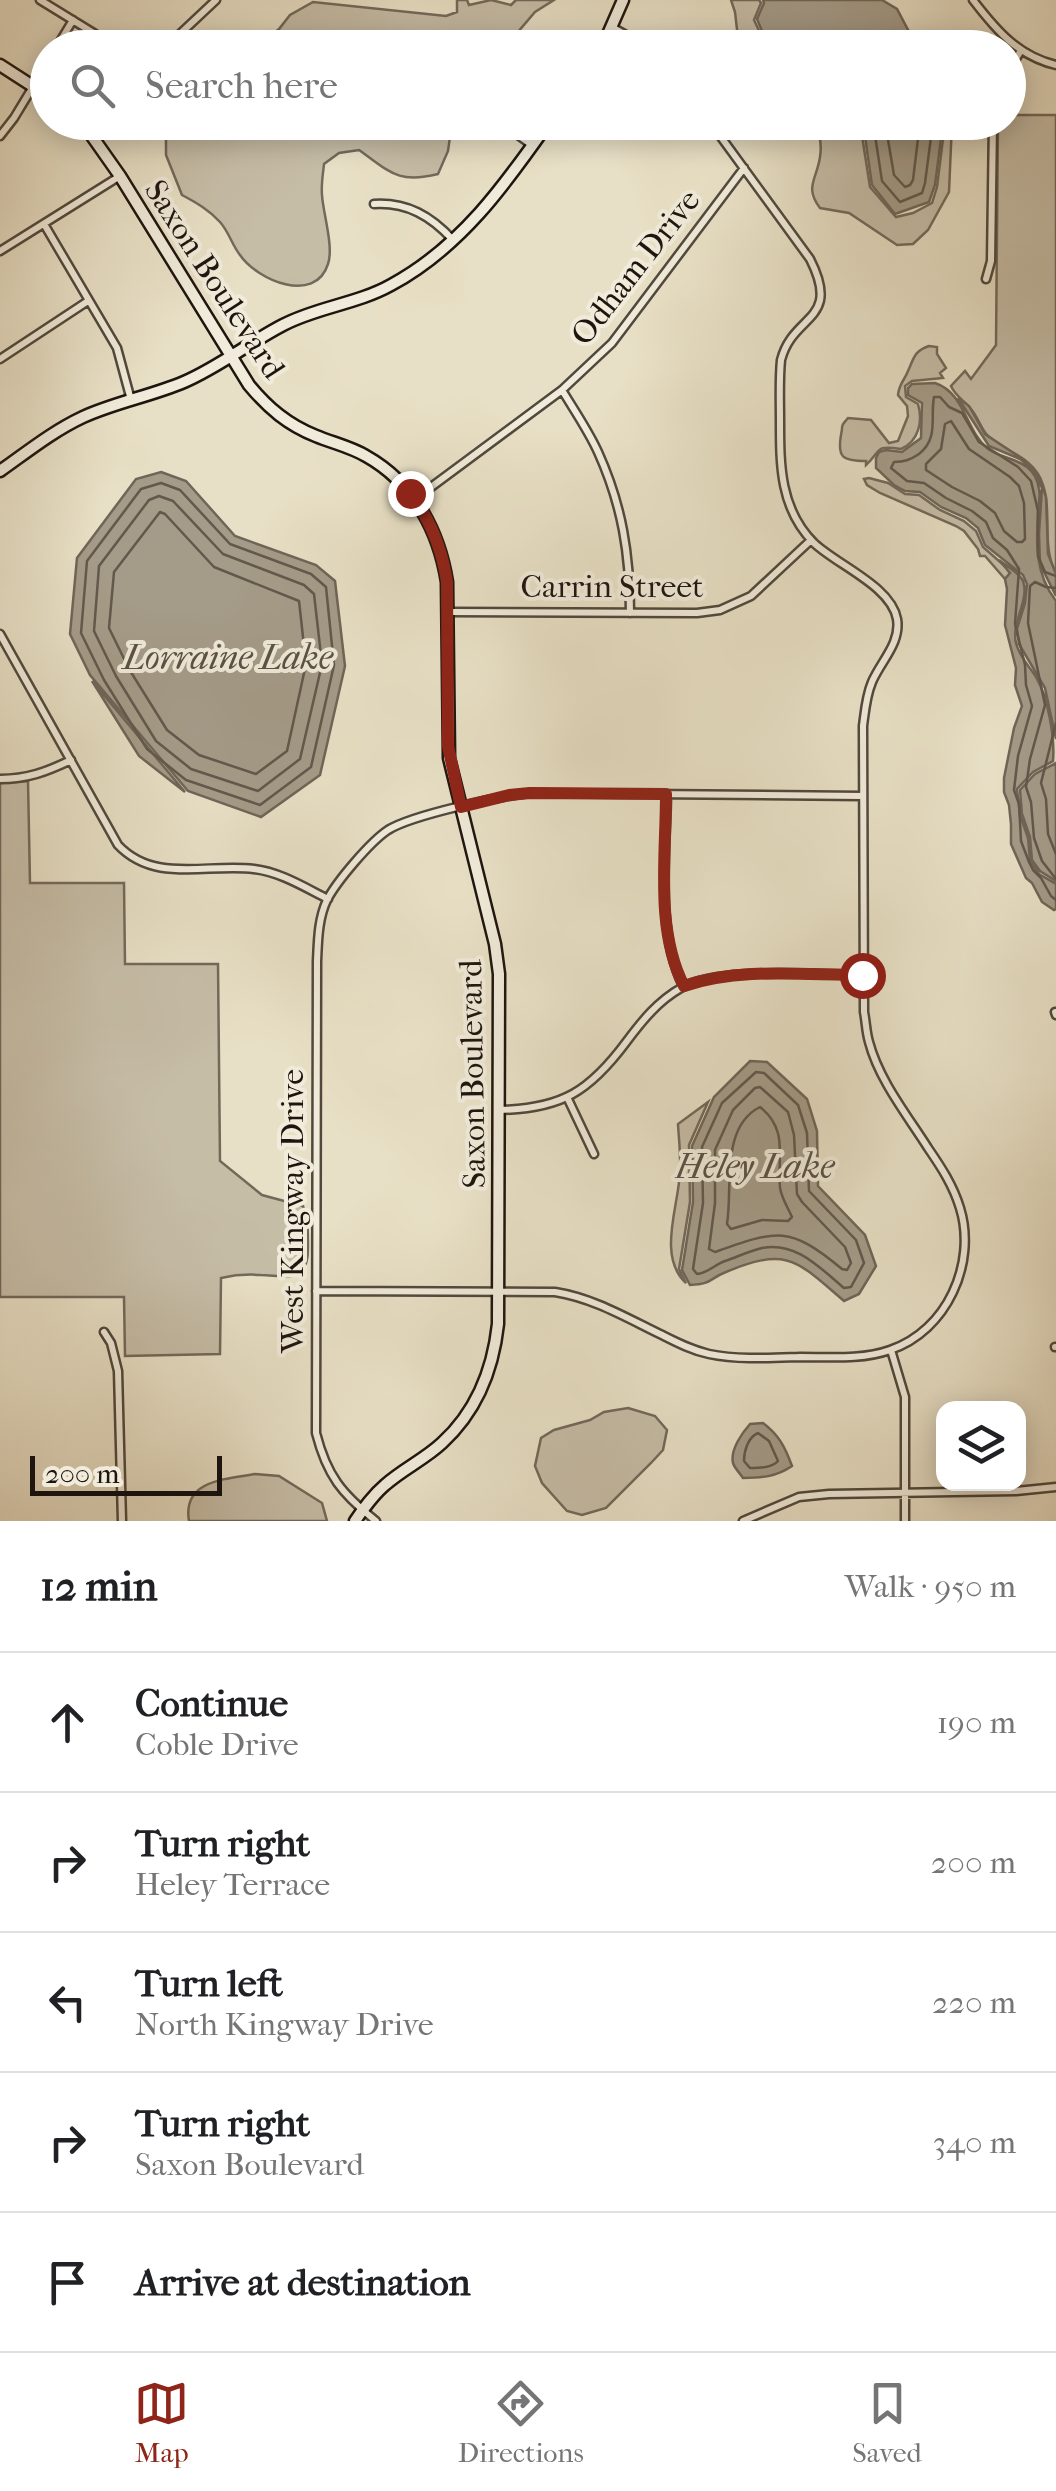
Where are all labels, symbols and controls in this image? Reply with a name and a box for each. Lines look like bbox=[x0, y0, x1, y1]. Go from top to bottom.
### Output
search box bbox=[30, 30, 1026, 140]
icon: search bbox=[65, 58, 120, 113]
text: Search here bbox=[145, 63, 338, 108]
street label: Saxon Boulevard bbox=[137, 173, 293, 386]
street label: Odham Drive bbox=[563, 182, 708, 352]
route end bbox=[388, 471, 434, 517]
street label: Carrin Street bbox=[521, 568, 704, 605]
water label: Lorraine Lake bbox=[120, 637, 334, 678]
route start bbox=[840, 953, 886, 999]
street label: Saxon Boulevard bbox=[452, 959, 493, 1189]
street label: West Kingway Drive bbox=[274, 1069, 311, 1354]
water label: Heley Lake bbox=[674, 1146, 835, 1187]
map controls bbox=[936, 1401, 1026, 1491]
button: layers bbox=[936, 1401, 1026, 1491]
scale bar bbox=[30, 1451, 222, 1496]
text: 200 m bbox=[45, 1457, 120, 1490]
text: 12 min bbox=[40, 1562, 157, 1611]
text: Walk · 950 m bbox=[845, 1568, 1016, 1605]
text: Continue bbox=[135, 1681, 288, 1726]
icon: ahead bbox=[40, 1695, 95, 1750]
text: 190 m bbox=[937, 1704, 1016, 1741]
text: Coble Drive bbox=[135, 1726, 299, 1763]
text: Turn right bbox=[135, 1821, 310, 1866]
icon: right bbox=[40, 1835, 95, 1890]
text: 200 m bbox=[931, 1844, 1016, 1881]
text: Heley Terrace bbox=[135, 1866, 330, 1903]
text: Turn left bbox=[135, 1961, 283, 2006]
icon: left bbox=[40, 1975, 95, 2030]
text: 220 m bbox=[932, 1984, 1016, 2021]
text: North Kingway Drive bbox=[135, 2006, 434, 2043]
text: Turn right bbox=[135, 2101, 310, 2146]
icon: right bbox=[40, 2115, 95, 2170]
text: 340 m bbox=[933, 2124, 1016, 2161]
text: Saxon Boulevard bbox=[135, 2146, 364, 2183]
icon: arrive bbox=[40, 2255, 95, 2310]
text: Arrive at destination bbox=[135, 2260, 471, 2305]
tab: Map bbox=[134, 2376, 189, 2469]
tab: Directions bbox=[458, 2376, 584, 2469]
tab: Saved bbox=[852, 2376, 922, 2469]

